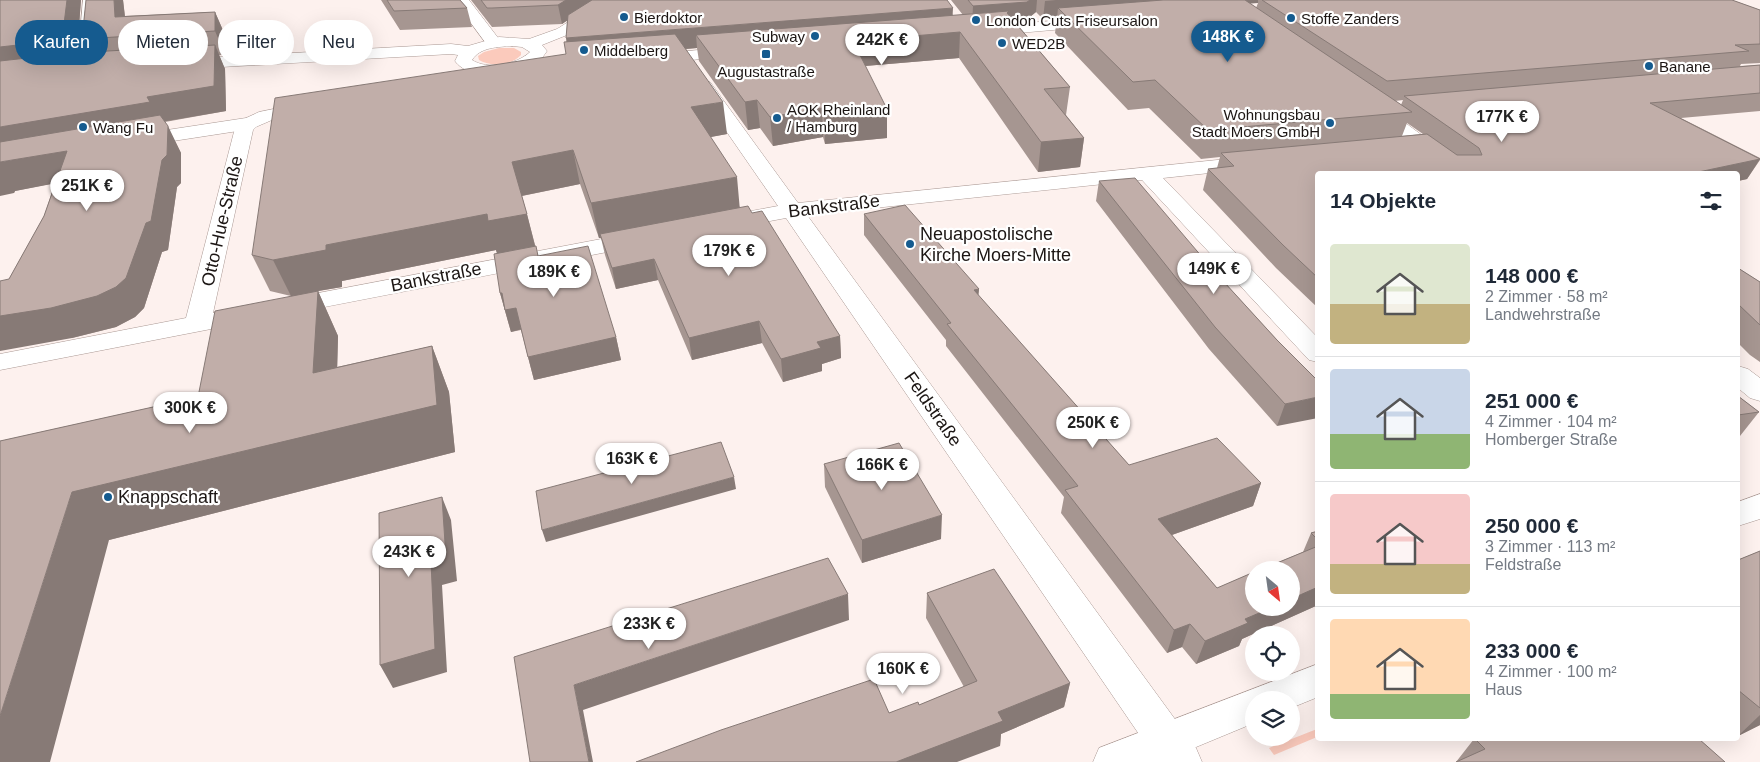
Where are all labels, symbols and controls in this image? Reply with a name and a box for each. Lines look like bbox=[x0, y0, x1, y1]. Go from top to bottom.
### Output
place label: Bierdoktor bbox=[634, 9, 702, 26]
place label: Stoffe Zanders bbox=[1301, 10, 1399, 27]
marker: Bierdoktor bbox=[618, 11, 630, 23]
place label: London Cuts Friseursalon bbox=[986, 12, 1158, 29]
marker: Stoffe Zanders bbox=[1285, 12, 1297, 24]
marker: London Cuts Friseursalon bbox=[970, 14, 982, 26]
chip: Kaufen bbox=[15, 20, 108, 65]
chip: Mieten bbox=[118, 20, 208, 65]
chip: Filter bbox=[218, 20, 294, 65]
chip: Neu bbox=[304, 20, 373, 65]
pin: 148K € bbox=[1187, 20, 1269, 63]
pin: 242K € bbox=[841, 23, 923, 66]
place label: Subway bbox=[752, 28, 805, 45]
text: 148K € bbox=[1202, 28, 1254, 45]
marker: Subway bbox=[809, 30, 821, 42]
text: 242K € bbox=[856, 31, 908, 48]
place label: WED2B bbox=[1012, 35, 1065, 52]
marker: WED2B bbox=[996, 37, 1008, 49]
place label: Middelberg bbox=[594, 42, 668, 59]
marker: Middelberg bbox=[578, 44, 590, 56]
marker: Augustastraße bbox=[760, 48, 772, 60]
place label: Banane bbox=[1659, 58, 1711, 75]
marker: Banane bbox=[1643, 60, 1655, 72]
place label: Augustastraße bbox=[717, 63, 815, 80]
pin: 177K € bbox=[1461, 100, 1543, 143]
place label: AOK Rheinland / Hamburg bbox=[787, 101, 890, 135]
place label: Wohnungsbau Stadt Moers GmbH bbox=[1192, 106, 1320, 140]
text: 177K € bbox=[1476, 108, 1528, 125]
marker: AOK Rheinland / Hamburg bbox=[771, 112, 783, 124]
marker: Wohnungsbau Stadt Moers GmbH bbox=[1324, 117, 1336, 129]
place label: Wang Fu bbox=[93, 119, 153, 136]
marker: Wang Fu bbox=[77, 121, 89, 133]
street label: Otto-Hue-Straße bbox=[197, 154, 247, 288]
pin: 251K € bbox=[46, 170, 128, 212]
text: 251K € bbox=[61, 177, 113, 194]
icon: filters bbox=[1697, 187, 1725, 215]
text: 14 Objekte bbox=[1330, 189, 1436, 212]
street label: Bankstraße bbox=[787, 190, 881, 222]
place label: Neuapostolische Kirche Moers-Mitte bbox=[920, 224, 1071, 265]
pin: 179K € bbox=[688, 234, 770, 277]
marker: Neuapostolische Kirche Moers-Mitte bbox=[904, 238, 916, 250]
text: 179K € bbox=[703, 242, 755, 259]
pin: 149K € bbox=[1173, 252, 1255, 295]
pin: 189K € bbox=[513, 256, 595, 298]
street label: Bankstraße bbox=[389, 258, 483, 296]
text: 149K € bbox=[1188, 260, 1240, 277]
text: 189K € bbox=[528, 263, 580, 280]
icon: home bbox=[1370, 264, 1430, 324]
text: 148 000 € bbox=[1485, 264, 1578, 287]
text: 2 Zimmer · 58 m² bbox=[1485, 288, 1608, 305]
text: Landwehrstraße bbox=[1485, 306, 1601, 323]
street label: Feldstraße bbox=[900, 368, 966, 450]
icon: home bbox=[1370, 389, 1430, 449]
text: 251 000 € bbox=[1485, 389, 1578, 412]
pin: 300K € bbox=[149, 392, 231, 434]
text: 300K € bbox=[164, 399, 216, 416]
pin: 250K € bbox=[1052, 406, 1134, 449]
text: 4 Zimmer · 104 m² bbox=[1485, 413, 1617, 430]
text: 250K € bbox=[1067, 414, 1119, 431]
text: Homberger Straße bbox=[1485, 431, 1618, 448]
pin: 163K € bbox=[591, 442, 673, 485]
pin: 166K € bbox=[841, 448, 923, 491]
text: 163K € bbox=[606, 450, 658, 467]
text: 166K € bbox=[856, 456, 908, 473]
place label: Knappschaft bbox=[118, 487, 218, 507]
marker: Knappschaft bbox=[102, 491, 114, 503]
icon: home bbox=[1370, 514, 1430, 574]
text: 250 000 € bbox=[1485, 514, 1578, 537]
pin: 243K € bbox=[368, 536, 450, 578]
text: 3 Zimmer · 113 m² bbox=[1485, 538, 1615, 555]
text: 243K € bbox=[383, 543, 435, 560]
text: Feldstraße bbox=[1485, 556, 1561, 573]
north arrow bbox=[1245, 561, 1300, 616]
map controls bbox=[1245, 561, 1300, 746]
pin: 233K € bbox=[608, 608, 690, 650]
text: 233K € bbox=[623, 615, 675, 632]
button: locate bbox=[1245, 626, 1300, 681]
icon: home bbox=[1370, 639, 1430, 699]
text: 233 000 € bbox=[1485, 639, 1578, 662]
pin: 160K € bbox=[862, 652, 944, 695]
text: 160K € bbox=[877, 660, 929, 677]
text: 4 Zimmer · 100 m² bbox=[1485, 663, 1617, 680]
text: Haus bbox=[1485, 681, 1522, 698]
button: layers bbox=[1245, 691, 1300, 746]

